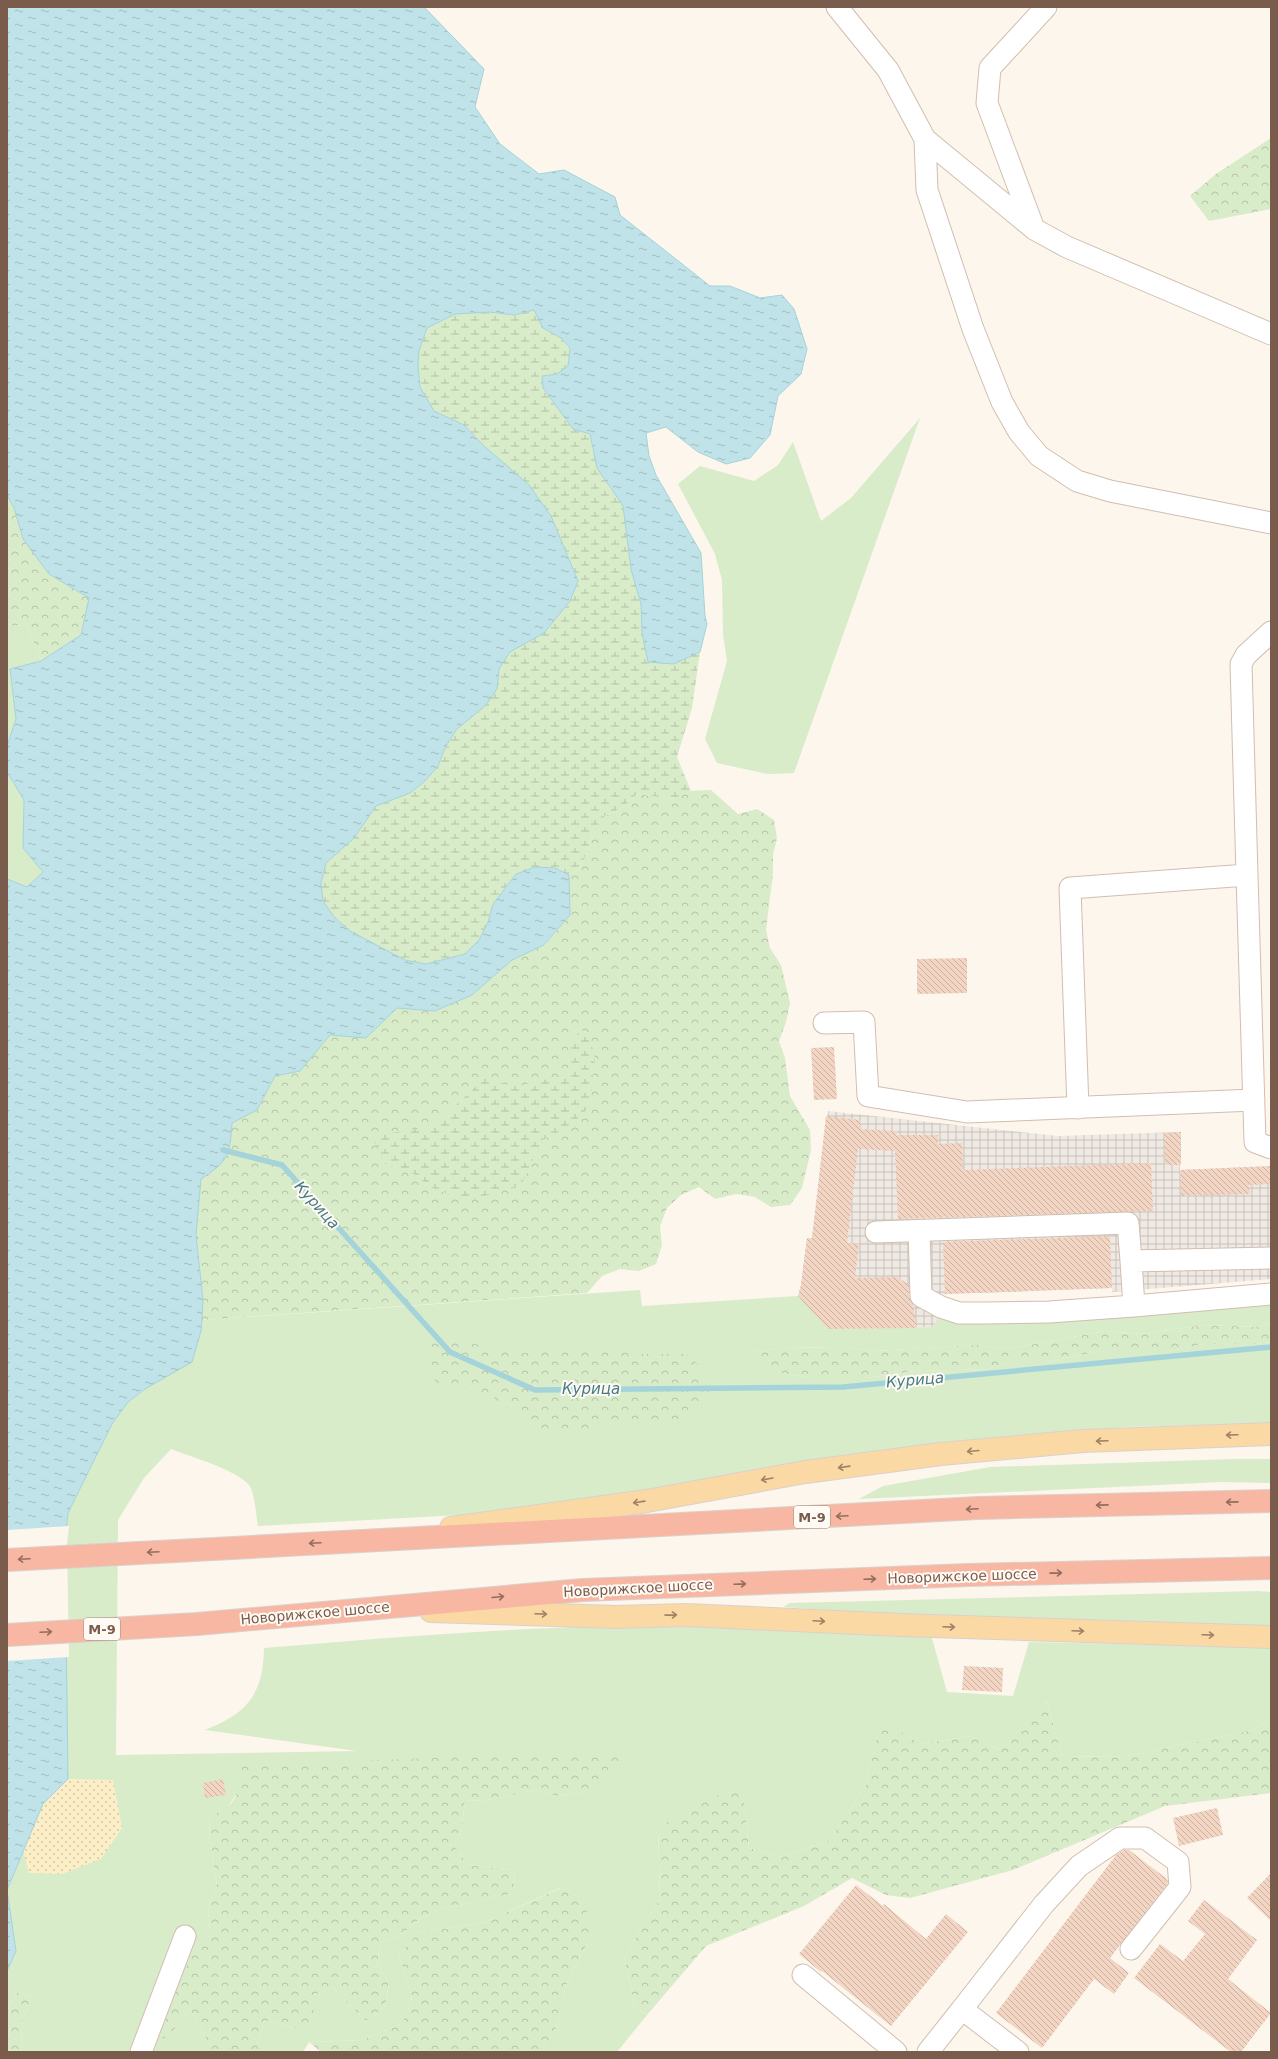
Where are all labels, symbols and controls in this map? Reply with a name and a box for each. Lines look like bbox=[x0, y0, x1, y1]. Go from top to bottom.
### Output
water label: Курица bbox=[291, 1177, 343, 1233]
water label: Курица bbox=[885, 1368, 945, 1392]
water label: Курица bbox=[562, 1380, 620, 1398]
one-way arrow bbox=[1226, 1432, 1239, 1439]
one-way arrow bbox=[1096, 1437, 1109, 1444]
one-way arrow bbox=[967, 1447, 980, 1455]
one-way arrow bbox=[837, 1463, 850, 1471]
one-way arrow bbox=[761, 1475, 774, 1483]
one-way arrow bbox=[633, 1498, 646, 1506]
one-way arrow bbox=[1226, 1499, 1239, 1506]
one-way arrow bbox=[1096, 1502, 1109, 1509]
one-way arrow bbox=[966, 1505, 979, 1512]
road number: М-9 bbox=[794, 1506, 830, 1528]
one-way arrow bbox=[836, 1512, 849, 1519]
one-way arrow bbox=[309, 1539, 322, 1547]
one-way arrow bbox=[147, 1548, 160, 1555]
one-way arrow bbox=[18, 1556, 31, 1563]
street label: Новорижское шоссе bbox=[887, 1565, 1037, 1587]
one-way arrow bbox=[1049, 1569, 1062, 1577]
one-way arrow bbox=[863, 1575, 876, 1583]
street label: Новорижское шоссе bbox=[563, 1576, 713, 1600]
one-way arrow bbox=[733, 1580, 746, 1587]
one-way arrow bbox=[491, 1593, 504, 1601]
street label: Новорижское шоссе bbox=[240, 1599, 390, 1627]
one-way arrow bbox=[534, 1611, 547, 1618]
one-way arrow bbox=[664, 1612, 677, 1619]
road number: М-9 bbox=[84, 1618, 120, 1640]
one-way arrow bbox=[812, 1618, 825, 1625]
one-way arrow bbox=[942, 1623, 955, 1630]
one-way arrow bbox=[1071, 1627, 1084, 1635]
one-way arrow bbox=[39, 1629, 52, 1636]
one-way arrow bbox=[1201, 1631, 1214, 1639]

